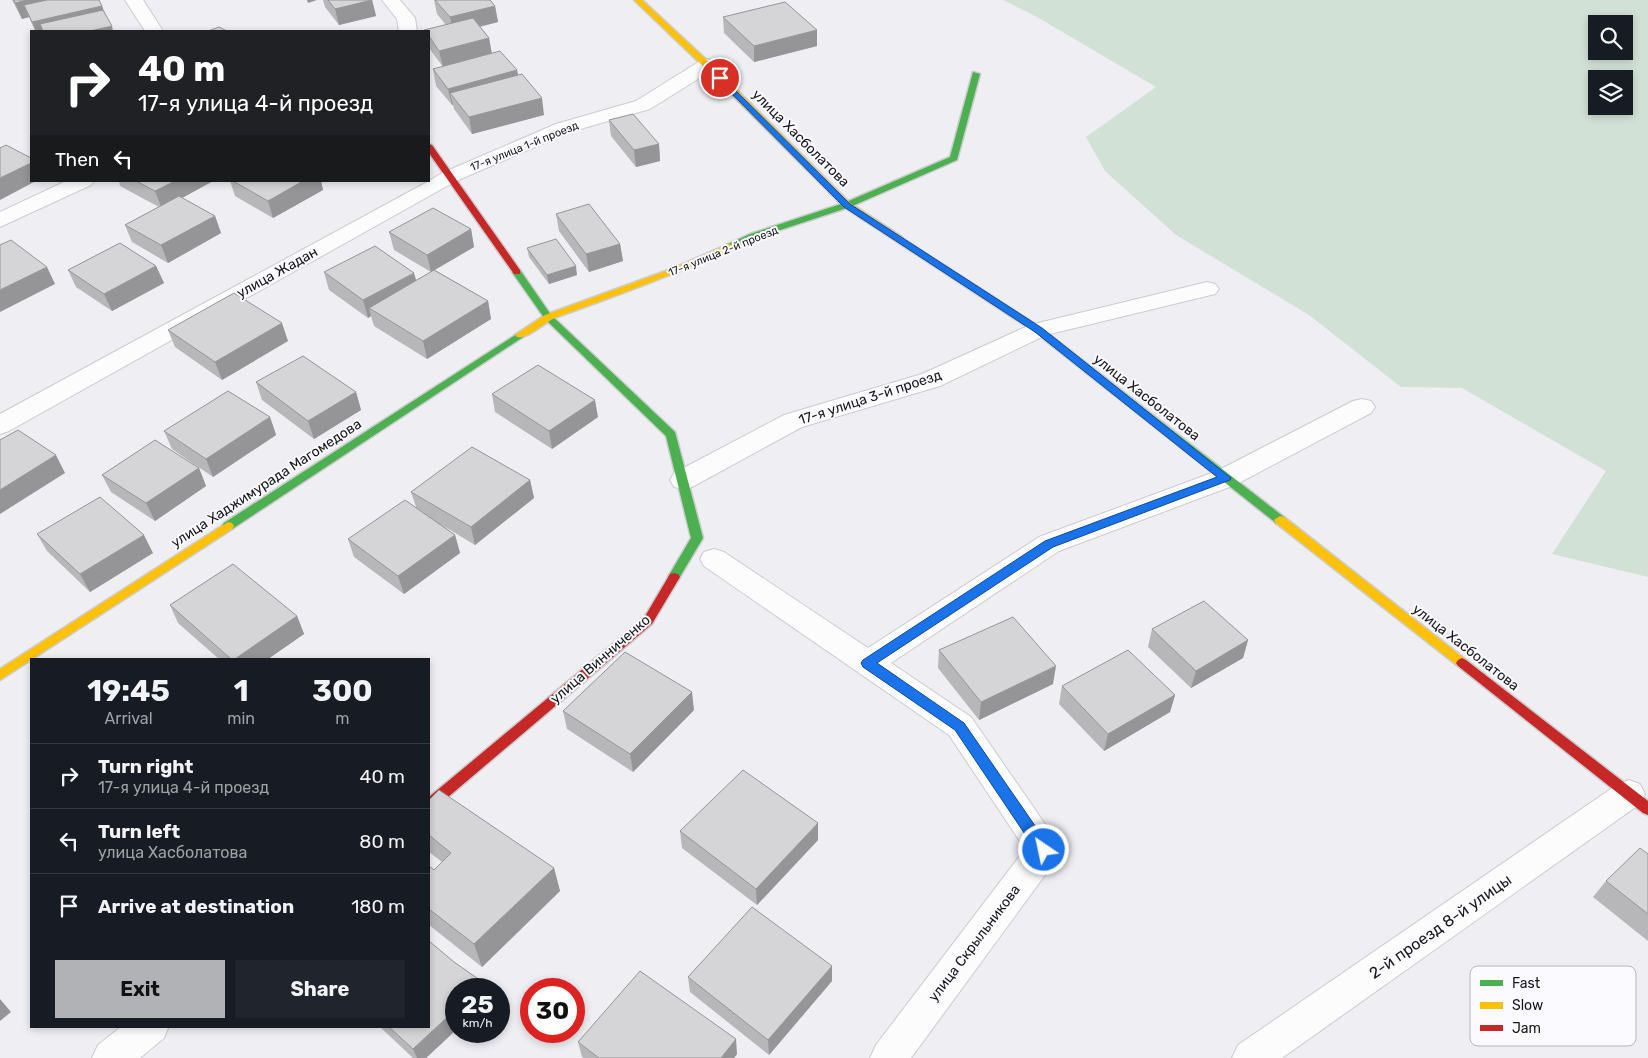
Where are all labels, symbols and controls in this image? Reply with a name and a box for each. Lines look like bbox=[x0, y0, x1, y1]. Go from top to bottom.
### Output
map controls bbox=[1588, 15, 1633, 115]
button: search bbox=[1588, 15, 1633, 60]
text: 40 m bbox=[138, 48, 225, 90]
icon: right bbox=[55, 50, 120, 115]
pin bbox=[699, 57, 741, 99]
icon: arrive bbox=[706, 64, 734, 92]
button: layers bbox=[1588, 70, 1633, 115]
street label: улица Хасболатова bbox=[748, 86, 853, 191]
text: 17-я улица 4-й проезд bbox=[138, 90, 373, 117]
street label: 17-я улица 1-й проезд bbox=[468, 119, 581, 174]
icon: left bbox=[109, 145, 137, 173]
text: Then bbox=[55, 148, 99, 171]
street label: 17-я улица 2-й проезд bbox=[667, 223, 780, 279]
street label: улица Жадан bbox=[234, 243, 321, 302]
street label: улица Хасболатова bbox=[1090, 350, 1203, 444]
street label: 17-я улица 3-й проезд bbox=[796, 366, 944, 429]
street label: улица Хаджимурада Магомедова bbox=[168, 415, 365, 551]
street label: улица Хасболатова bbox=[1409, 600, 1522, 694]
street label: улица Винниченко bbox=[547, 611, 654, 707]
text: 19:45 bbox=[87, 673, 170, 709]
text: 1 bbox=[234, 673, 249, 709]
text: 300 bbox=[312, 673, 373, 709]
text: Arrival bbox=[105, 709, 153, 728]
text: min bbox=[227, 709, 255, 728]
text: m bbox=[335, 709, 350, 728]
text: Turn right bbox=[98, 755, 193, 778]
icon: right bbox=[55, 762, 83, 790]
text: 40 m bbox=[360, 765, 405, 788]
text: 17-я улица 4-й проезд bbox=[98, 778, 269, 797]
text: Turn left bbox=[98, 820, 180, 843]
position arrow bbox=[1017, 823, 1069, 875]
icon: left bbox=[55, 827, 83, 855]
text: 80 m bbox=[359, 830, 405, 853]
text: улица Хасболатова bbox=[98, 843, 247, 862]
street label: 2-й проезд 8-й улицы bbox=[1365, 870, 1515, 983]
street label: улица Скрыльникова bbox=[925, 882, 1024, 1005]
icon: arrive bbox=[55, 892, 83, 920]
text: Arrive at destination bbox=[98, 895, 294, 918]
text: 180 m bbox=[351, 895, 405, 918]
button: Exit bbox=[55, 960, 225, 1018]
button: Share bbox=[235, 960, 405, 1018]
legend bbox=[1470, 966, 1636, 1046]
text: Fast bbox=[1512, 975, 1541, 992]
speed limit sign: 30 bbox=[520, 978, 585, 1043]
text: 25 bbox=[461, 990, 494, 1019]
text: Slow bbox=[1512, 997, 1543, 1014]
text: km/h bbox=[463, 1016, 492, 1030]
text: Jam bbox=[1512, 1020, 1541, 1037]

